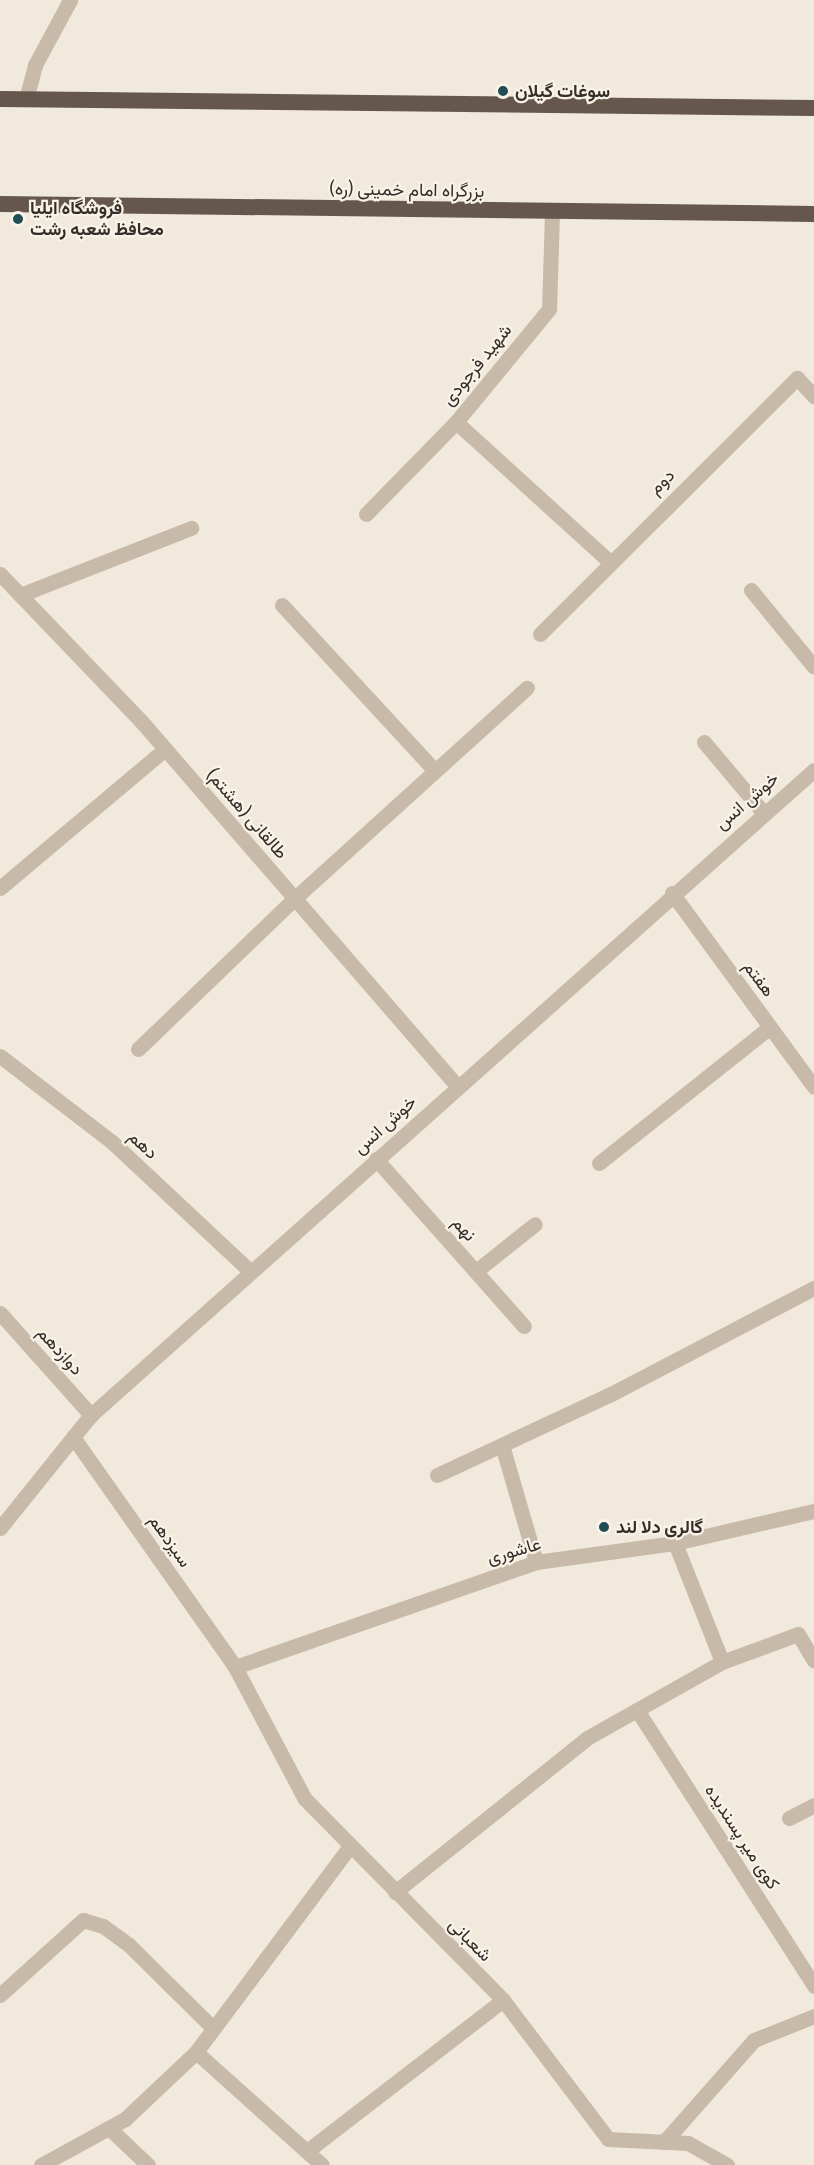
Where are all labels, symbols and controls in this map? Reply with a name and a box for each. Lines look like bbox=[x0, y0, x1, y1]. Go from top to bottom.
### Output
place label: سوغات گیلان bbox=[515, 80, 610, 102]
marker: سوغات گیلان bbox=[496, 84, 510, 98]
street label: بزرگراه امام خمینی (ره) bbox=[329, 178, 485, 202]
place label: فروشگاه ایلیا محافظ شعبه رشت bbox=[30, 198, 164, 240]
marker: فروشگاه ایلیا محافظ شعبه رشت bbox=[11, 212, 25, 226]
street label: شهید فرجودی bbox=[438, 320, 516, 410]
street label: دوم bbox=[645, 465, 679, 499]
street label: طالقانی (هشتم) bbox=[202, 764, 292, 864]
street label: خوش انس bbox=[711, 768, 783, 834]
street label: هفتم bbox=[739, 957, 779, 1001]
street label: خوش انس bbox=[349, 1091, 421, 1159]
street label: دهم bbox=[124, 1126, 162, 1164]
street label: نهم bbox=[447, 1212, 481, 1246]
street label: دوازدهم bbox=[33, 1322, 87, 1380]
street label: سیزدهم bbox=[144, 1510, 196, 1572]
place label: گالری دلا لند bbox=[616, 1516, 703, 1538]
marker: گالری دلا لند bbox=[597, 1520, 611, 1534]
street label: عاشوری bbox=[485, 1533, 543, 1569]
street label: کوی میر پسندیده bbox=[700, 1780, 784, 1894]
street label: شعبانی bbox=[444, 1914, 496, 1966]

